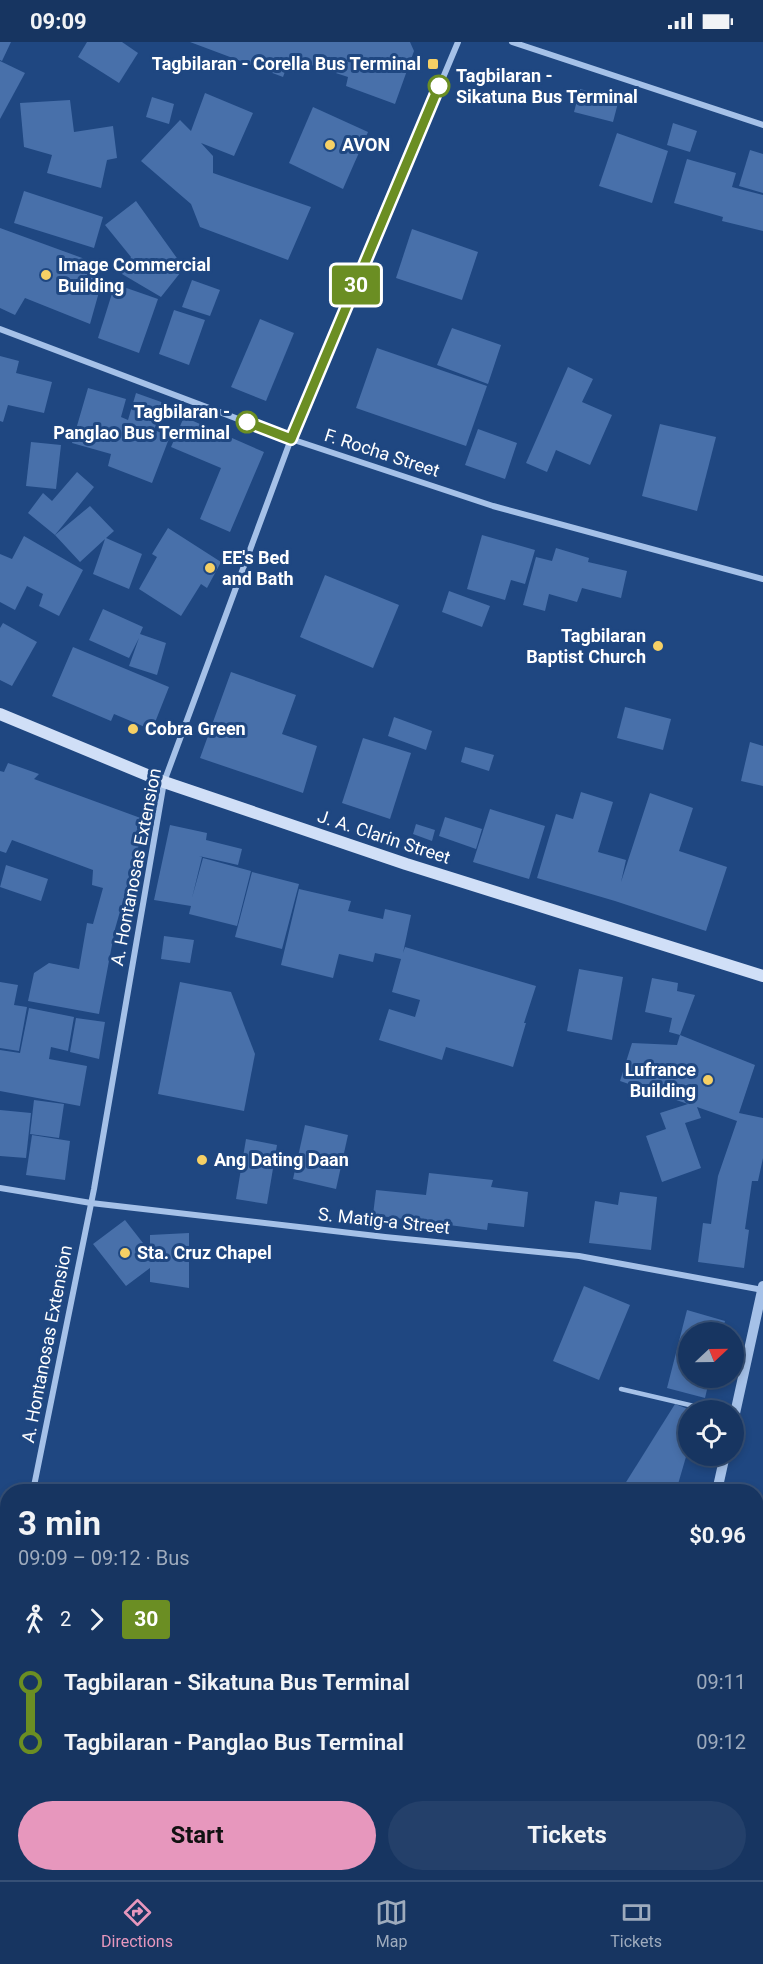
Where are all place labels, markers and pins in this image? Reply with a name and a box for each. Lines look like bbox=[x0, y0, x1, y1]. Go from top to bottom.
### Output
place label: Tagbilaran - Corella Bus Terminal bbox=[152, 53, 421, 74]
marker: Tagbilaran - Corella Bus Terminal bbox=[426, 57, 440, 71]
place label: Tagbilaran - Sikatuna Bus Terminal bbox=[456, 65, 638, 107]
marker: Tagbilaran - Sikatuna Bus Terminal bbox=[428, 75, 450, 97]
place label: AVON bbox=[342, 134, 390, 155]
marker: AVON bbox=[323, 138, 337, 152]
place label: Image Commercial Building bbox=[58, 254, 211, 296]
marker: Image Commercial Building bbox=[39, 268, 53, 282]
place label: Tagbilaran - Panglao Bus Terminal bbox=[53, 401, 230, 443]
marker: Tagbilaran - Panglao Bus Terminal bbox=[236, 411, 258, 433]
place label: EE's Bed and Bath bbox=[222, 547, 294, 589]
marker: EE's Bed and Bath bbox=[203, 561, 217, 575]
place label: Tagbilaran Baptist Church bbox=[526, 625, 646, 667]
marker: Tagbilaran Baptist Church bbox=[651, 639, 665, 653]
place label: Cobra Green bbox=[145, 718, 246, 739]
marker: Cobra Green bbox=[126, 722, 140, 736]
place label: Lufrance Building bbox=[625, 1059, 696, 1101]
marker: Lufrance Building bbox=[701, 1073, 715, 1087]
place label: Ang Dating Daan bbox=[214, 1149, 349, 1170]
marker: Ang Dating Daan bbox=[195, 1153, 209, 1167]
place label: Sta. Cruz Chapel bbox=[137, 1242, 272, 1263]
marker: Sta. Cruz Chapel bbox=[118, 1246, 132, 1260]

